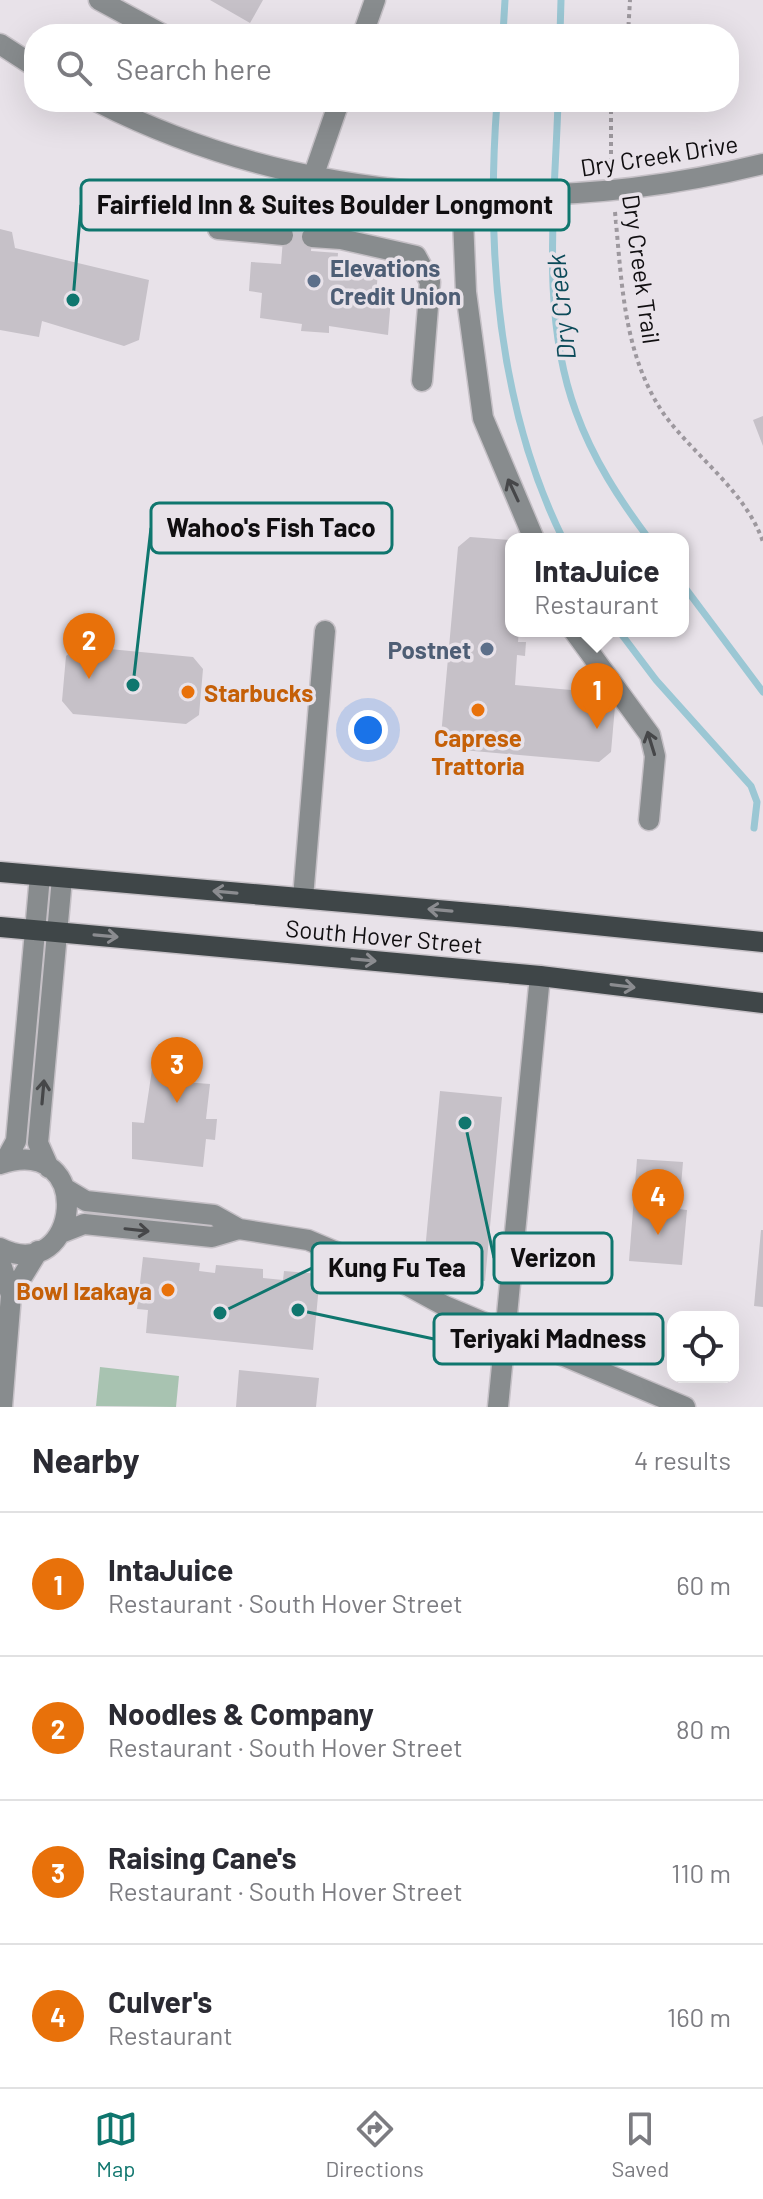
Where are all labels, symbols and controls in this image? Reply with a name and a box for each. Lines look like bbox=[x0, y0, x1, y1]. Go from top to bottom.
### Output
search box bbox=[24, 24, 739, 112]
icon: search bbox=[52, 46, 96, 90]
text: Search here bbox=[116, 50, 272, 86]
street label: Dry Creek Drive bbox=[578, 128, 740, 182]
callout: Fairfield Inn & Suites Boulder Longmont bbox=[81, 180, 569, 230]
text: Fairfield Inn & Suites Boulder Longmont bbox=[97, 188, 553, 219]
street label: Dry Creek Trail bbox=[617, 192, 667, 346]
water label: Dry Creek bbox=[539, 252, 581, 361]
place label: Elevations Credit Union bbox=[330, 253, 461, 310]
marker: Elevations Credit Union bbox=[305, 272, 323, 290]
one-way arrow bbox=[505, 478, 520, 502]
callout: Wahoo's Fish Taco bbox=[151, 503, 392, 553]
text: Wahoo's Fish Taco bbox=[166, 511, 376, 542]
popup bbox=[505, 533, 689, 637]
text: IntaJuice bbox=[534, 552, 660, 588]
text: Restaurant bbox=[534, 588, 659, 619]
pin: 2 bbox=[63, 613, 115, 679]
place label: Postnet bbox=[388, 635, 471, 664]
marker: Postnet bbox=[478, 640, 496, 658]
pin: 1 bbox=[571, 663, 623, 729]
place label: Starbucks bbox=[204, 678, 313, 707]
marker: Starbucks bbox=[179, 683, 197, 701]
marker: Caprese Trattoria bbox=[469, 701, 487, 719]
your location bbox=[348, 710, 388, 750]
place label: Caprese Trattoria bbox=[431, 723, 525, 780]
one-way arrow bbox=[643, 730, 658, 756]
one-way arrow bbox=[212, 884, 239, 899]
one-way arrow bbox=[427, 902, 453, 917]
street label: South Hover Street bbox=[284, 913, 484, 959]
one-way arrow bbox=[92, 929, 119, 944]
one-way arrow bbox=[351, 953, 377, 968]
one-way arrow bbox=[609, 979, 636, 994]
pin: 3 bbox=[151, 1037, 203, 1103]
one-way arrow bbox=[36, 1079, 51, 1106]
pin: 4 bbox=[632, 1169, 684, 1235]
one-way arrow bbox=[123, 1222, 150, 1237]
callout: Verizon bbox=[494, 1233, 612, 1283]
text: Verizon bbox=[510, 1241, 596, 1272]
callout: Kung Fu Tea bbox=[312, 1243, 482, 1293]
text: Kung Fu Tea bbox=[328, 1251, 466, 1282]
place label: Bowl Izakaya bbox=[16, 1276, 152, 1305]
marker: Bowl Izakaya bbox=[159, 1281, 177, 1299]
map controls bbox=[667, 1311, 739, 1383]
button: locate bbox=[667, 1311, 739, 1383]
callout: Teriyaki Madness bbox=[434, 1314, 663, 1364]
text: Teriyaki Madness bbox=[450, 1322, 646, 1353]
text: Nearby bbox=[32, 1439, 140, 1480]
text: 4 results bbox=[634, 1444, 731, 1475]
text: IntaJuice bbox=[108, 1551, 233, 1587]
text: 1 bbox=[53, 1569, 63, 1600]
text: 60 m bbox=[676, 1569, 731, 1600]
text: Restaurant · South Hover Street bbox=[108, 1587, 463, 1618]
text: Noodles & Company bbox=[108, 1695, 374, 1731]
text: 2 bbox=[51, 1713, 65, 1744]
text: 80 m bbox=[676, 1713, 731, 1744]
text: Restaurant · South Hover Street bbox=[108, 1731, 463, 1762]
text: Raising Cane's bbox=[108, 1839, 297, 1875]
text: 3 bbox=[51, 1857, 65, 1888]
text: 110 m bbox=[671, 1857, 731, 1888]
text: Restaurant · South Hover Street bbox=[108, 1875, 463, 1906]
text: Culver's bbox=[108, 1983, 212, 2019]
text: 4 bbox=[50, 2001, 66, 2032]
text: 160 m bbox=[667, 2001, 731, 2032]
text: Restaurant bbox=[108, 2019, 233, 2050]
tab: Map bbox=[94, 2107, 138, 2181]
tab: Directions bbox=[325, 2107, 424, 2181]
tab: Saved bbox=[611, 2107, 669, 2181]

